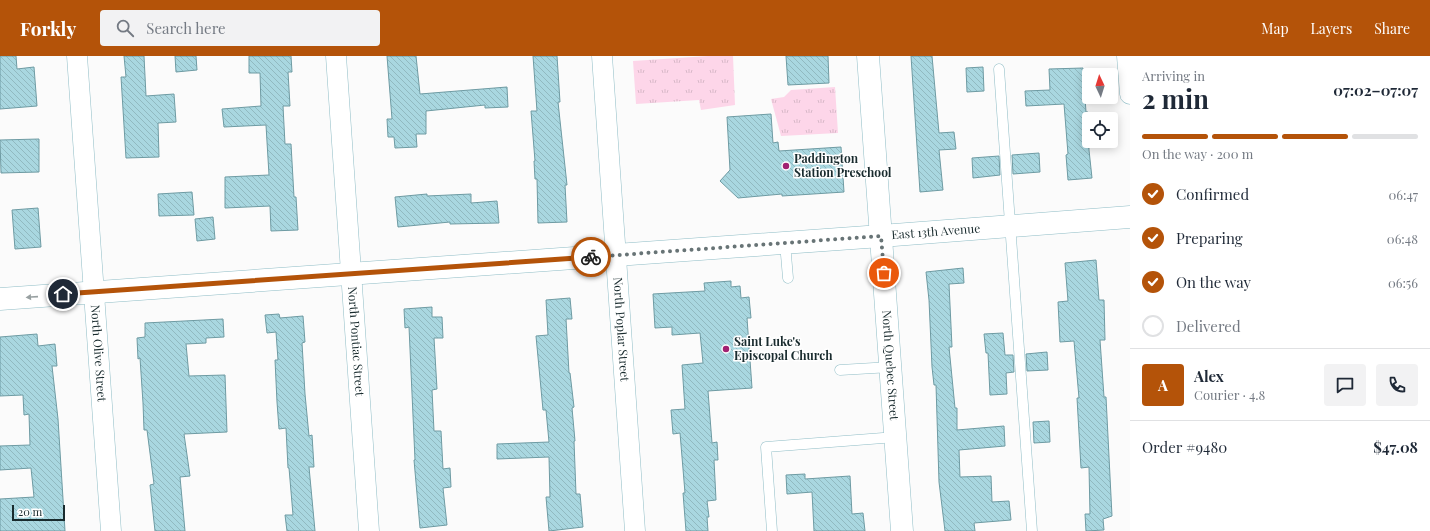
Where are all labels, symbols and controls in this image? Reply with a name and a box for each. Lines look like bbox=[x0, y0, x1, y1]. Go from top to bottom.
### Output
search box bbox=[100, 10, 380, 46]
text: Forkly bbox=[20, 15, 76, 41]
icon: search bbox=[114, 17, 136, 39]
text: Search here bbox=[146, 18, 226, 38]
text: Map bbox=[1261, 19, 1289, 38]
text: Layers bbox=[1311, 19, 1352, 38]
text: Share bbox=[1374, 19, 1410, 38]
text: Arriving in bbox=[1142, 67, 1205, 84]
north arrow bbox=[1082, 68, 1118, 104]
map controls bbox=[1082, 68, 1118, 148]
text: 07:02–07:07 bbox=[1333, 80, 1418, 100]
text: 2 min bbox=[1142, 81, 1209, 116]
button: locate bbox=[1082, 112, 1118, 148]
text: On the way · 200 m bbox=[1142, 145, 1253, 162]
place label: Paddington Station Preschool bbox=[794, 150, 892, 180]
marker: Paddington Station Preschool bbox=[781, 161, 791, 171]
icon: check bbox=[1142, 183, 1164, 205]
text: Confirmed bbox=[1176, 184, 1249, 204]
text: 06:47 bbox=[1388, 186, 1418, 203]
street label: East 13th Avenue bbox=[891, 219, 981, 242]
icon: check bbox=[1142, 227, 1164, 249]
text: Preparing bbox=[1176, 228, 1243, 248]
text: 06:48 bbox=[1387, 230, 1418, 247]
courier bbox=[571, 237, 611, 277]
icon: bike bbox=[580, 246, 602, 268]
pin bbox=[867, 256, 901, 290]
icon: bag bbox=[873, 262, 895, 284]
icon: check bbox=[1142, 271, 1164, 293]
text: On the way bbox=[1176, 272, 1251, 292]
text: 06:56 bbox=[1388, 274, 1418, 291]
street label: North Poplar Street bbox=[610, 276, 634, 383]
pin bbox=[46, 277, 80, 311]
icon: home bbox=[52, 283, 74, 305]
street label: North Pontiac Street bbox=[345, 286, 369, 397]
one-way arrow bbox=[26, 293, 38, 300]
street label: North Olive Street bbox=[88, 304, 111, 403]
street label: North Quebec Street bbox=[879, 310, 903, 422]
text: Delivered bbox=[1176, 316, 1241, 336]
place label: Saint Luke's Episcopal Church bbox=[734, 333, 833, 363]
marker: Saint Luke's Episcopal Church bbox=[721, 344, 731, 354]
button: chat bbox=[1324, 364, 1366, 406]
button: phone bbox=[1376, 364, 1418, 406]
text: Alex bbox=[1194, 366, 1224, 386]
text: A bbox=[1158, 375, 1168, 395]
text: Courier · 4.8 bbox=[1194, 386, 1265, 403]
text: Order #9480 bbox=[1142, 437, 1227, 457]
text: $47.08 bbox=[1373, 437, 1418, 457]
scale bar bbox=[12, 503, 65, 522]
text: 20 m bbox=[18, 504, 42, 519]

